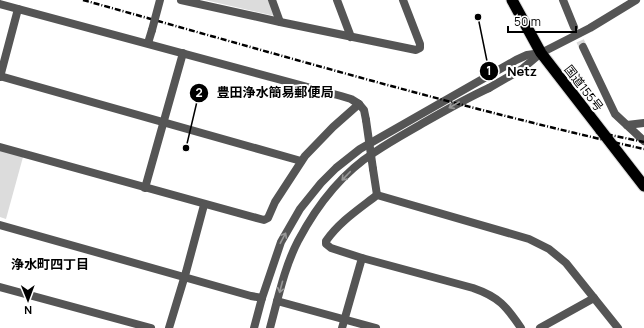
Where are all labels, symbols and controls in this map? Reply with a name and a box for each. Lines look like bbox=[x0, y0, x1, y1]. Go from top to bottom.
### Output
scale bar bbox=[508, 8, 576, 34]
text: 50 m bbox=[514, 13, 541, 30]
callout: Netz bbox=[479, 59, 545, 84]
street label: 国道155号 bbox=[561, 61, 607, 115]
text: 1 bbox=[486, 62, 492, 79]
text: Netz bbox=[507, 62, 537, 80]
callout: 豊田浄水簡易郵便局 bbox=[189, 80, 342, 105]
text: 豊田浄水簡易郵便局 bbox=[216, 83, 334, 101]
text: 2 bbox=[195, 84, 203, 101]
one-way arrow bbox=[448, 102, 460, 110]
one-way arrow bbox=[341, 171, 351, 181]
one-way arrow bbox=[280, 232, 288, 244]
district label: 浄水町四丁目 bbox=[11, 255, 89, 273]
north arrow bbox=[8, 280, 48, 320]
one-way arrow bbox=[277, 280, 284, 293]
text: N bbox=[24, 303, 32, 318]

